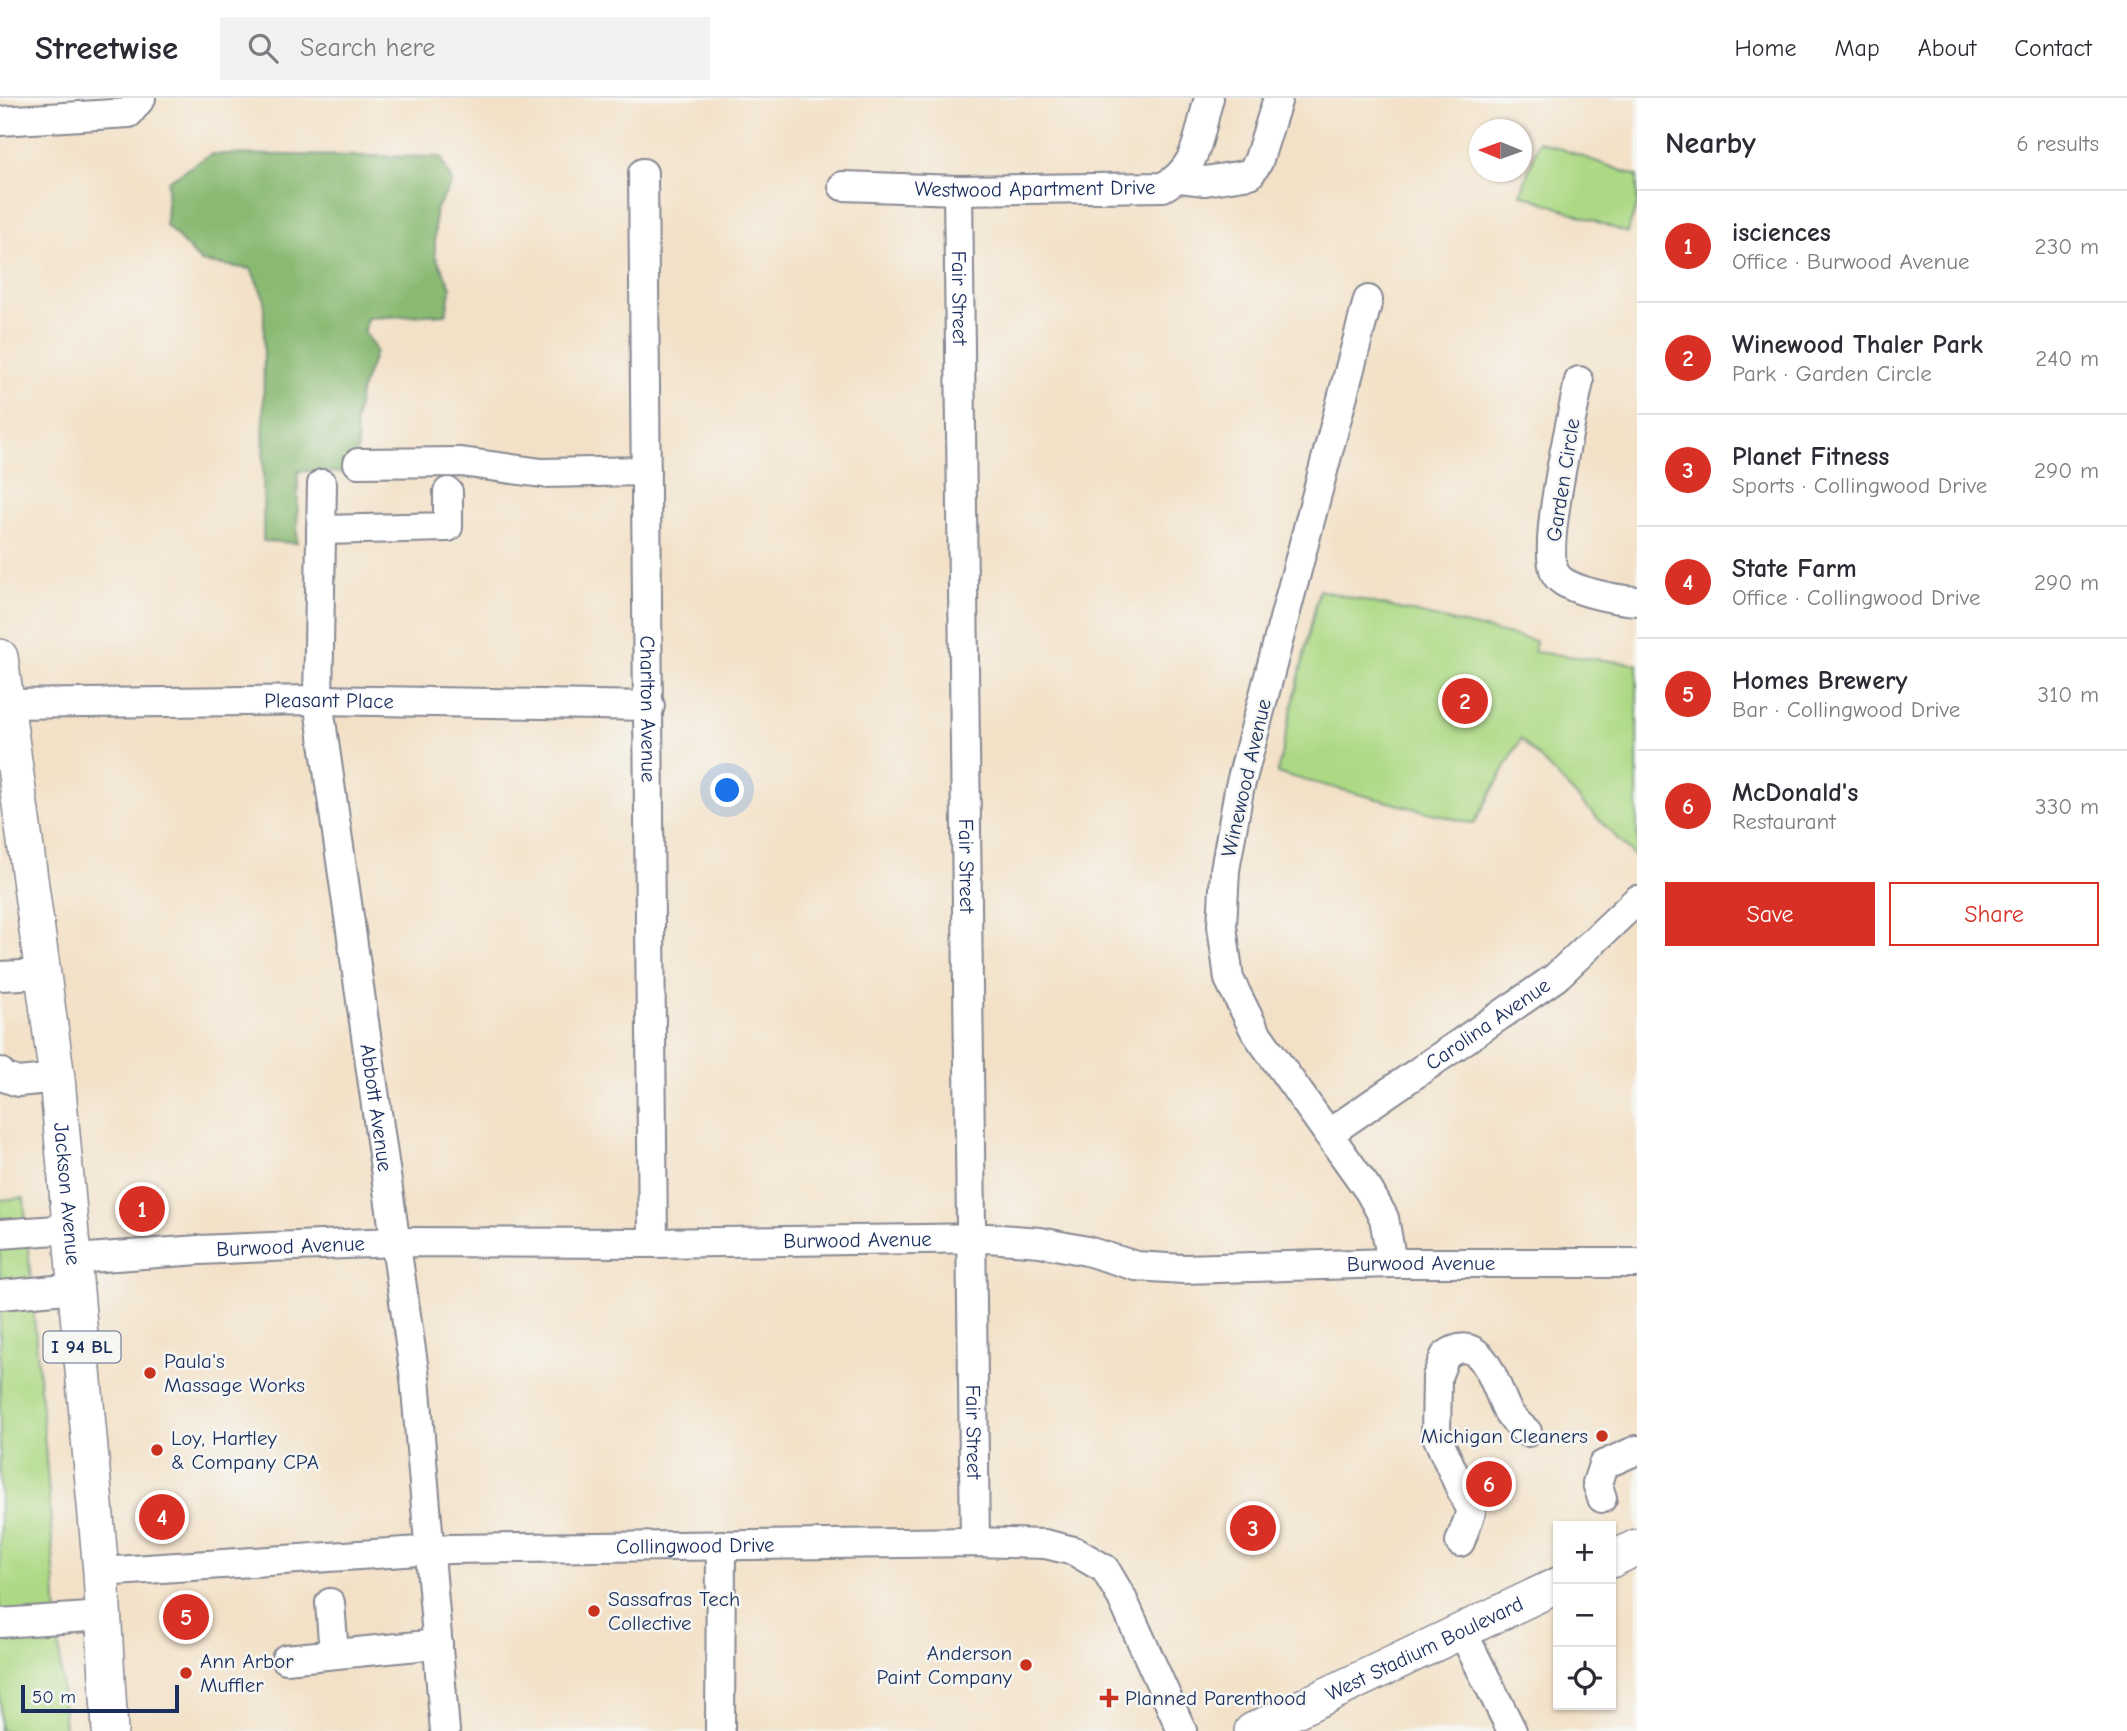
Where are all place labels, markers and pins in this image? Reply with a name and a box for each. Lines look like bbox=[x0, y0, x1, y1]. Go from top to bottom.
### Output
pin: 2 bbox=[1442, 675, 1488, 727]
pin: 1 bbox=[119, 1183, 165, 1235]
place label: Paula's Massage Works bbox=[164, 1349, 305, 1397]
marker: Paula's Massage Works bbox=[142, 1365, 158, 1381]
place label: Michigan Cleaners bbox=[1421, 1424, 1588, 1448]
place label: Loy, Hartley & Company CPA bbox=[171, 1426, 319, 1474]
marker: Michigan Cleaners bbox=[1594, 1428, 1610, 1444]
marker: Loy, Hartley & Company CPA bbox=[149, 1442, 165, 1458]
pin: 6 bbox=[1466, 1458, 1512, 1510]
pin: 4 bbox=[139, 1491, 185, 1543]
pin: 3 bbox=[1230, 1502, 1276, 1554]
place label: Sassafras Tech Collective bbox=[608, 1587, 740, 1635]
pin: 5 bbox=[163, 1591, 209, 1643]
marker: Sassafras Tech Collective bbox=[586, 1603, 602, 1619]
place label: Anderson Paint Company bbox=[877, 1641, 1013, 1689]
place label: Ann Arbor Muffler bbox=[200, 1649, 294, 1697]
marker: Anderson Paint Company bbox=[1018, 1657, 1034, 1673]
marker: Ann Arbor Muffler bbox=[178, 1665, 194, 1681]
place label: Planned Parenthood bbox=[1125, 1686, 1306, 1710]
marker: Planned Parenthood bbox=[1099, 1688, 1119, 1708]

